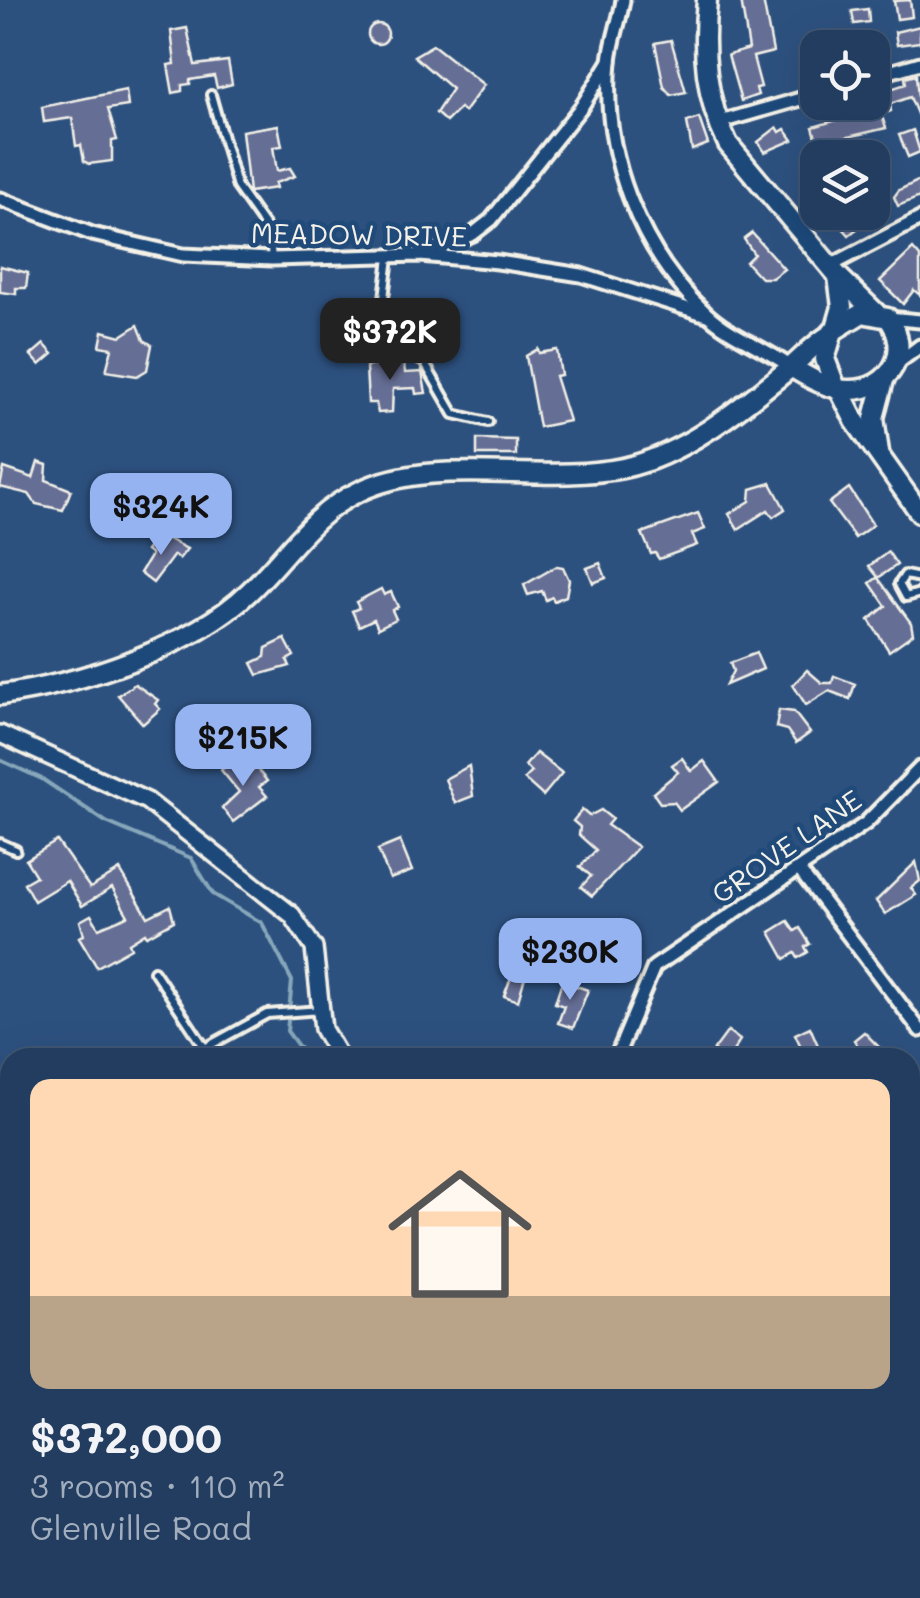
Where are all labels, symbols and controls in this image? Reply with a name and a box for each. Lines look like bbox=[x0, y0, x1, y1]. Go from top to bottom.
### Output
map controls bbox=[800, 30, 890, 230]
button: locate bbox=[800, 30, 890, 120]
button: layers bbox=[800, 140, 890, 230]
street label: MEADOW DRIVE bbox=[251, 214, 467, 254]
pin: $372K bbox=[320, 298, 460, 383]
text: $372K bbox=[342, 309, 438, 351]
pin: $324K bbox=[91, 473, 231, 558]
text: $324K bbox=[112, 484, 210, 526]
pin: $215K bbox=[173, 704, 313, 789]
text: $215K bbox=[197, 715, 289, 757]
street label: GROVE LANE bbox=[704, 781, 868, 911]
pin: $230K bbox=[500, 918, 640, 1003]
text: $230K bbox=[521, 929, 619, 971]
icon: home bbox=[370, 1144, 550, 1324]
text: $372,000 bbox=[30, 1409, 222, 1464]
text: 3 rooms · 110 m² bbox=[30, 1464, 285, 1506]
text: Glenville Road bbox=[30, 1506, 252, 1548]

